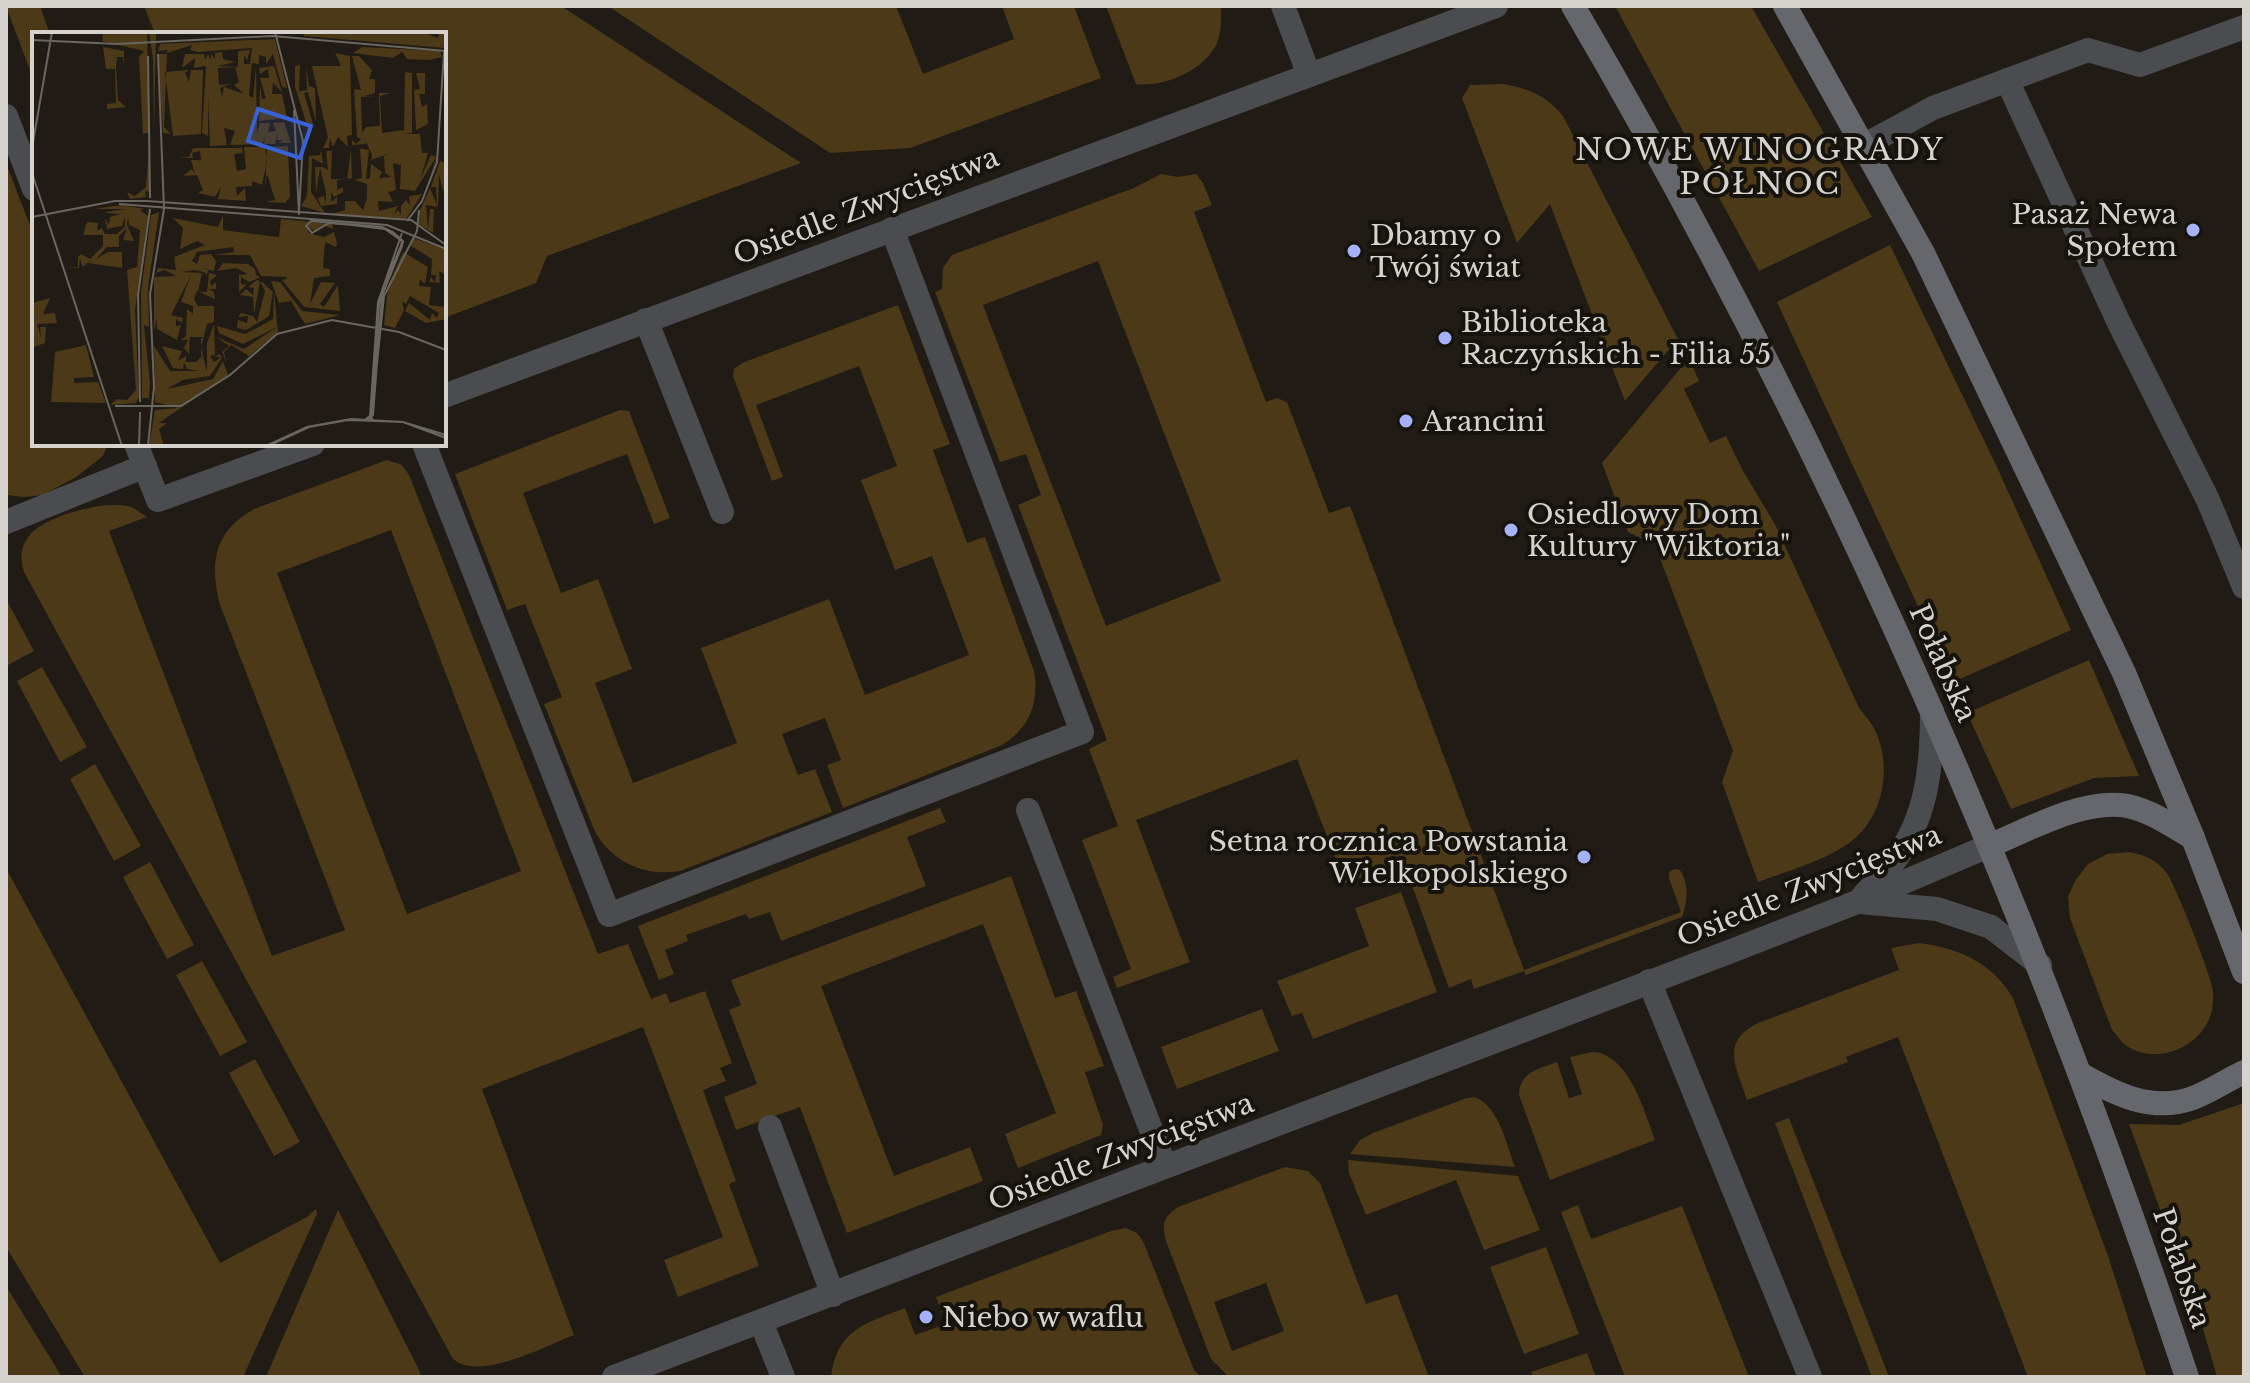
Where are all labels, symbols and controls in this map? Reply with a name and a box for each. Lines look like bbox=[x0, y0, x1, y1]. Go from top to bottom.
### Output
inset map bbox=[32, 32, 446, 446]
district label: NOWE WINOGRADY PÓŁNOC bbox=[1575, 131, 1945, 202]
street label: Osiedle Zwycięstwa bbox=[728, 139, 1004, 273]
place label: Pasaż Newa Społem bbox=[2012, 197, 2177, 264]
place label: Dbamy o Twój świat bbox=[1370, 218, 1521, 285]
marker: Pasaż Newa Społem bbox=[2184, 221, 2202, 239]
marker: Dbamy o Twój świat bbox=[1345, 242, 1363, 260]
place label: Biblioteka Raczyńskich - Filia 55 bbox=[1461, 305, 1771, 372]
marker: Biblioteka Raczyńskich - Filia 55 bbox=[1436, 329, 1454, 347]
place label: Arancini bbox=[1421, 404, 1545, 439]
marker: Arancini bbox=[1397, 412, 1415, 430]
place label: Osiedlowy Dom Kultury "Wiktoria" bbox=[1527, 497, 1790, 564]
marker: Osiedlowy Dom Kultury "Wiktoria" bbox=[1502, 521, 1520, 539]
street label: Połabska bbox=[1902, 599, 1985, 728]
street label: Osiedle Zwycięstwa bbox=[1672, 817, 1946, 955]
place label: Setna rocznica Powstania Wielkopolskiego bbox=[1209, 824, 1568, 891]
marker: Setna rocznica Powstania Wielkopolskiego bbox=[1575, 848, 1593, 866]
street label: Osiedle Zwycięstwa bbox=[983, 1085, 1259, 1219]
street label: Połabska bbox=[2145, 1203, 2219, 1333]
place label: Niebo w waflu bbox=[942, 1300, 1144, 1335]
marker: Niebo w waflu bbox=[917, 1308, 935, 1326]

